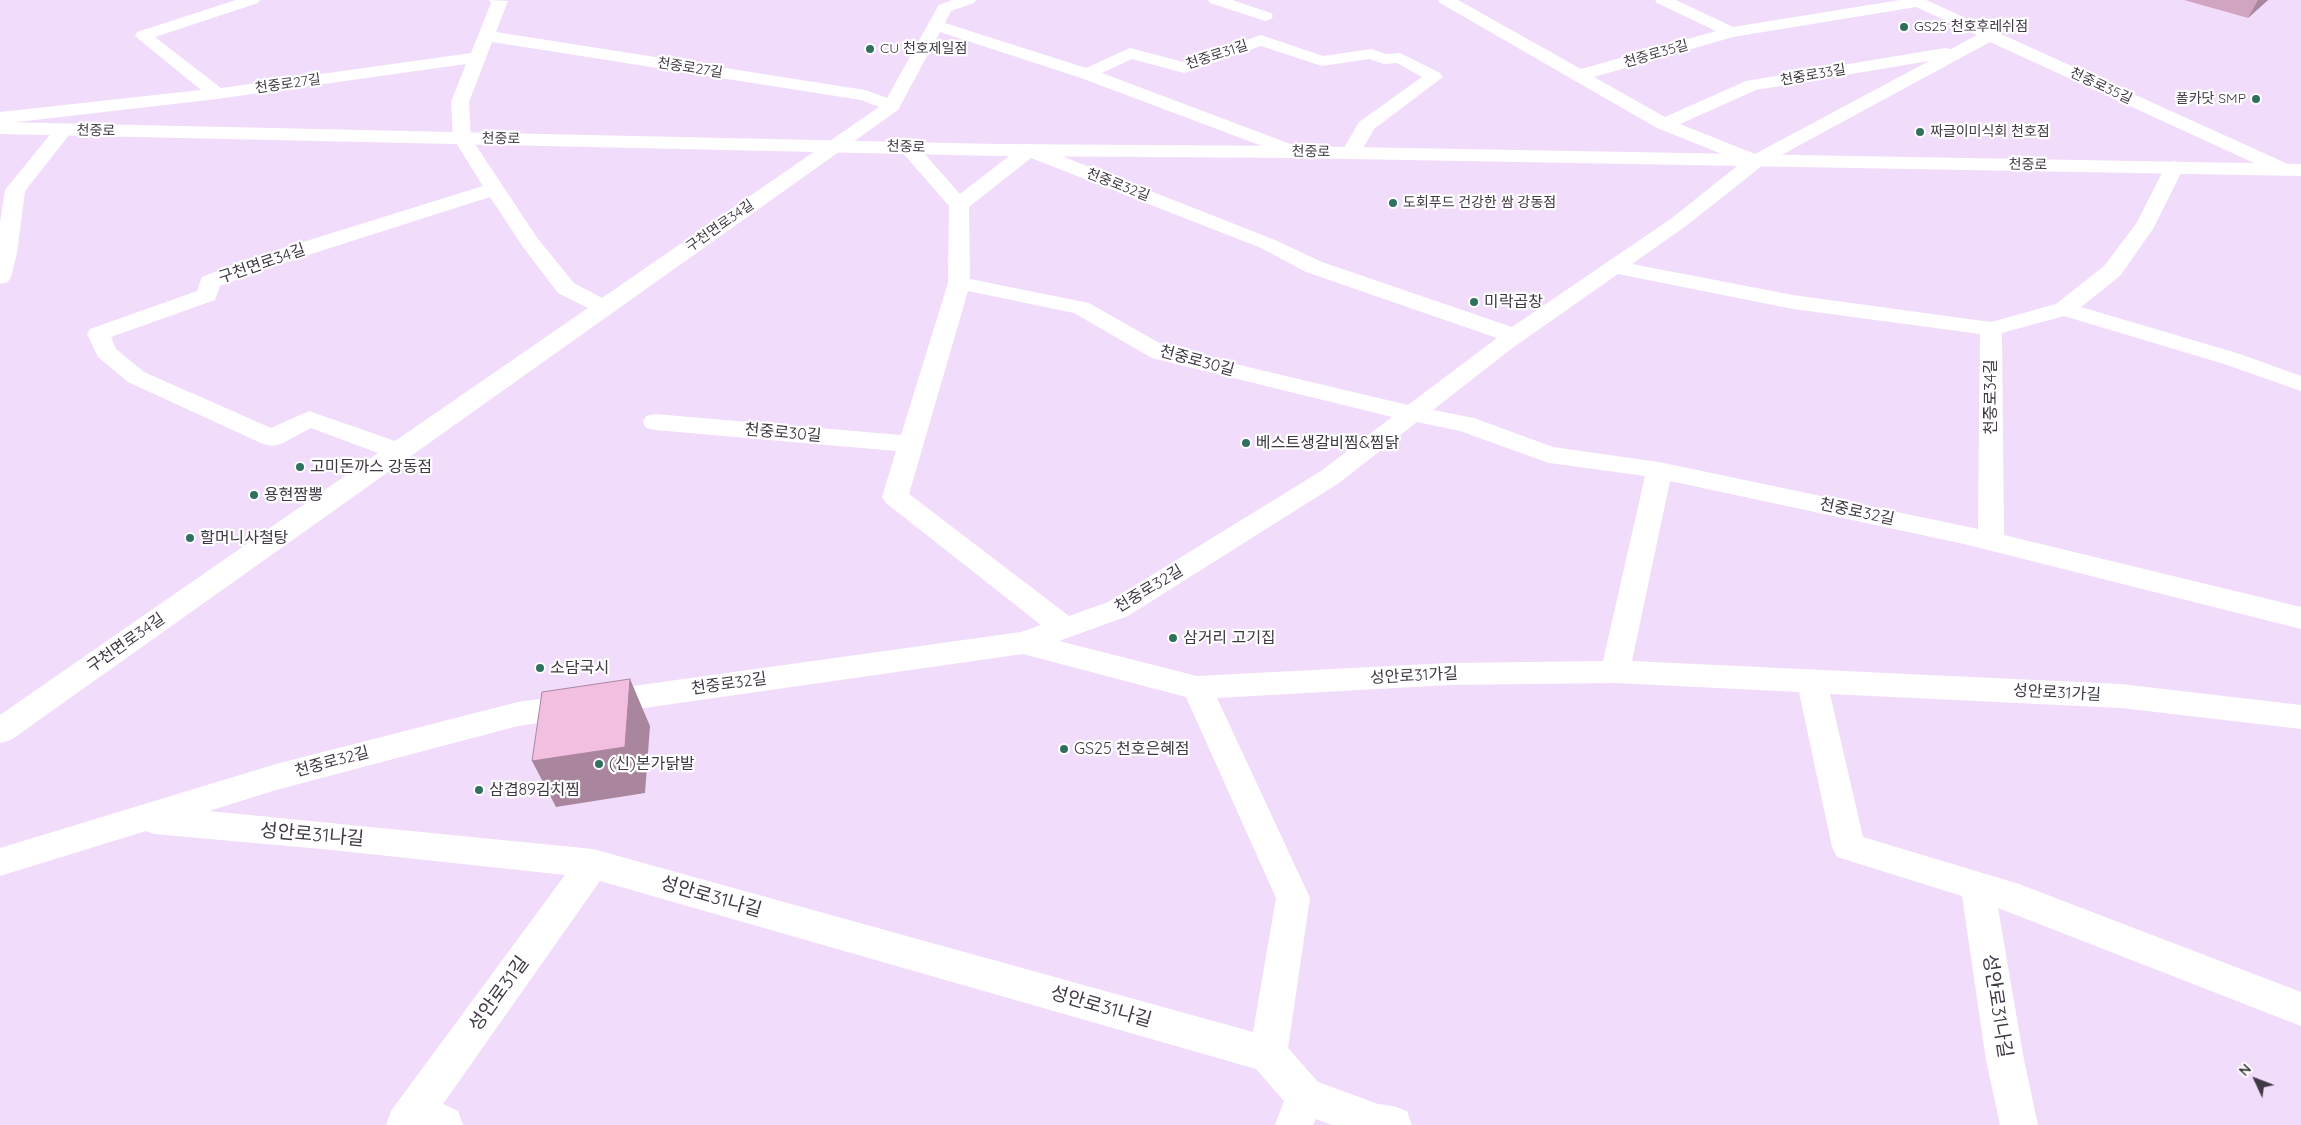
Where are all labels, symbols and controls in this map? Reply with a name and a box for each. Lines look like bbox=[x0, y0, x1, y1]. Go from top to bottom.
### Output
place label: GS25 천호후레쉬점 bbox=[1914, 19, 2028, 35]
marker: GS25 천호후레쉬점 bbox=[1898, 21, 1910, 33]
street label: 천중로31길 bbox=[1184, 37, 1250, 73]
street label: 천중로35길 bbox=[1622, 37, 1690, 71]
place label: CU 천호제일점 bbox=[880, 41, 967, 57]
marker: CU 천호제일점 bbox=[864, 43, 876, 55]
street label: 천중로27길 bbox=[656, 55, 724, 81]
street label: 천중로33길 bbox=[1779, 61, 1847, 89]
street label: 천중로35길 bbox=[2067, 64, 2135, 108]
street label: 천중로27길 bbox=[254, 71, 322, 97]
place label: 폴카닷 SMP bbox=[2176, 91, 2246, 107]
marker: 폴카닷 SMP bbox=[2250, 93, 2262, 105]
street label: 천중로 bbox=[77, 122, 115, 140]
place label: 짜글이미식회 천호점 bbox=[1930, 124, 2050, 140]
marker: 짜글이미식회 천호점 bbox=[1914, 126, 1926, 138]
street label: 천중로 bbox=[482, 130, 520, 148]
street label: 천중로 bbox=[886, 138, 926, 156]
street label: 천중로 bbox=[1292, 143, 1330, 161]
street label: 천중로 bbox=[2009, 156, 2047, 174]
street label: 천중로32길 bbox=[1084, 165, 1152, 205]
place label: 도회푸드 건강한 쌈 강동점 bbox=[1403, 195, 1556, 211]
street label: 구천면로34길 bbox=[683, 196, 757, 256]
marker: 도회푸드 건강한 쌈 강동점 bbox=[1387, 197, 1399, 209]
street label: 구천면로34길 bbox=[216, 240, 308, 288]
place label: 미락곱창 bbox=[1484, 292, 1543, 312]
marker: 미락곱창 bbox=[1468, 296, 1480, 308]
street label: 천중로30길 bbox=[1157, 342, 1237, 380]
street label: 천중로34길 bbox=[1981, 359, 2001, 435]
street label: 천중로30길 bbox=[744, 420, 822, 446]
place label: 베스트생갈비찜&찜닭 bbox=[1256, 433, 1399, 453]
marker: 베스트생갈비찜&찜닭 bbox=[1240, 437, 1252, 449]
place label: 고미돈까스 강동점 bbox=[310, 457, 432, 477]
marker: 고미돈까스 강동점 bbox=[294, 461, 306, 473]
place label: 용현짬뽕 bbox=[264, 485, 323, 505]
marker: 용현짬뽕 bbox=[248, 489, 260, 501]
street label: 천중로32길 bbox=[1818, 495, 1896, 529]
place label: 할머니사철탕 bbox=[200, 528, 288, 548]
marker: 할머니사철탕 bbox=[184, 532, 196, 544]
street label: 천중로32길 bbox=[1111, 561, 1187, 617]
street label: 구천면로34길 bbox=[83, 609, 169, 677]
place label: 삼거리 고기집 bbox=[1183, 628, 1276, 648]
marker: 삼거리 고기집 bbox=[1167, 632, 1179, 644]
place label: 소담국시 bbox=[550, 658, 609, 678]
marker: 소담국시 bbox=[534, 662, 546, 674]
street label: 성안로31가길 bbox=[1370, 664, 1458, 688]
street label: 천중로32길 bbox=[690, 669, 768, 699]
street label: 성안로31가길 bbox=[2013, 681, 2101, 705]
place label: GS25 천호은혜점 bbox=[1074, 739, 1190, 759]
street label: 천중로32길 bbox=[293, 743, 371, 781]
marker: GS25 천호은혜점 bbox=[1058, 743, 1070, 755]
place label: (신)본가닭발 bbox=[609, 754, 695, 774]
marker: (신)본가닭발 bbox=[593, 758, 605, 770]
place label: 삼겹89김치찜 bbox=[489, 780, 580, 800]
marker: 삼겹89김치찜 bbox=[473, 784, 485, 796]
street label: 성안로31나길 bbox=[259, 819, 365, 851]
street label: 성안로31나길 bbox=[658, 872, 764, 922]
street label: 성안로31길 bbox=[464, 952, 534, 1036]
street label: 성안로31나길 bbox=[1978, 953, 2016, 1059]
street label: 성안로31나길 bbox=[1048, 982, 1154, 1032]
north arrow bbox=[2231, 1055, 2281, 1105]
text: N bbox=[2235, 1060, 2255, 1080]

